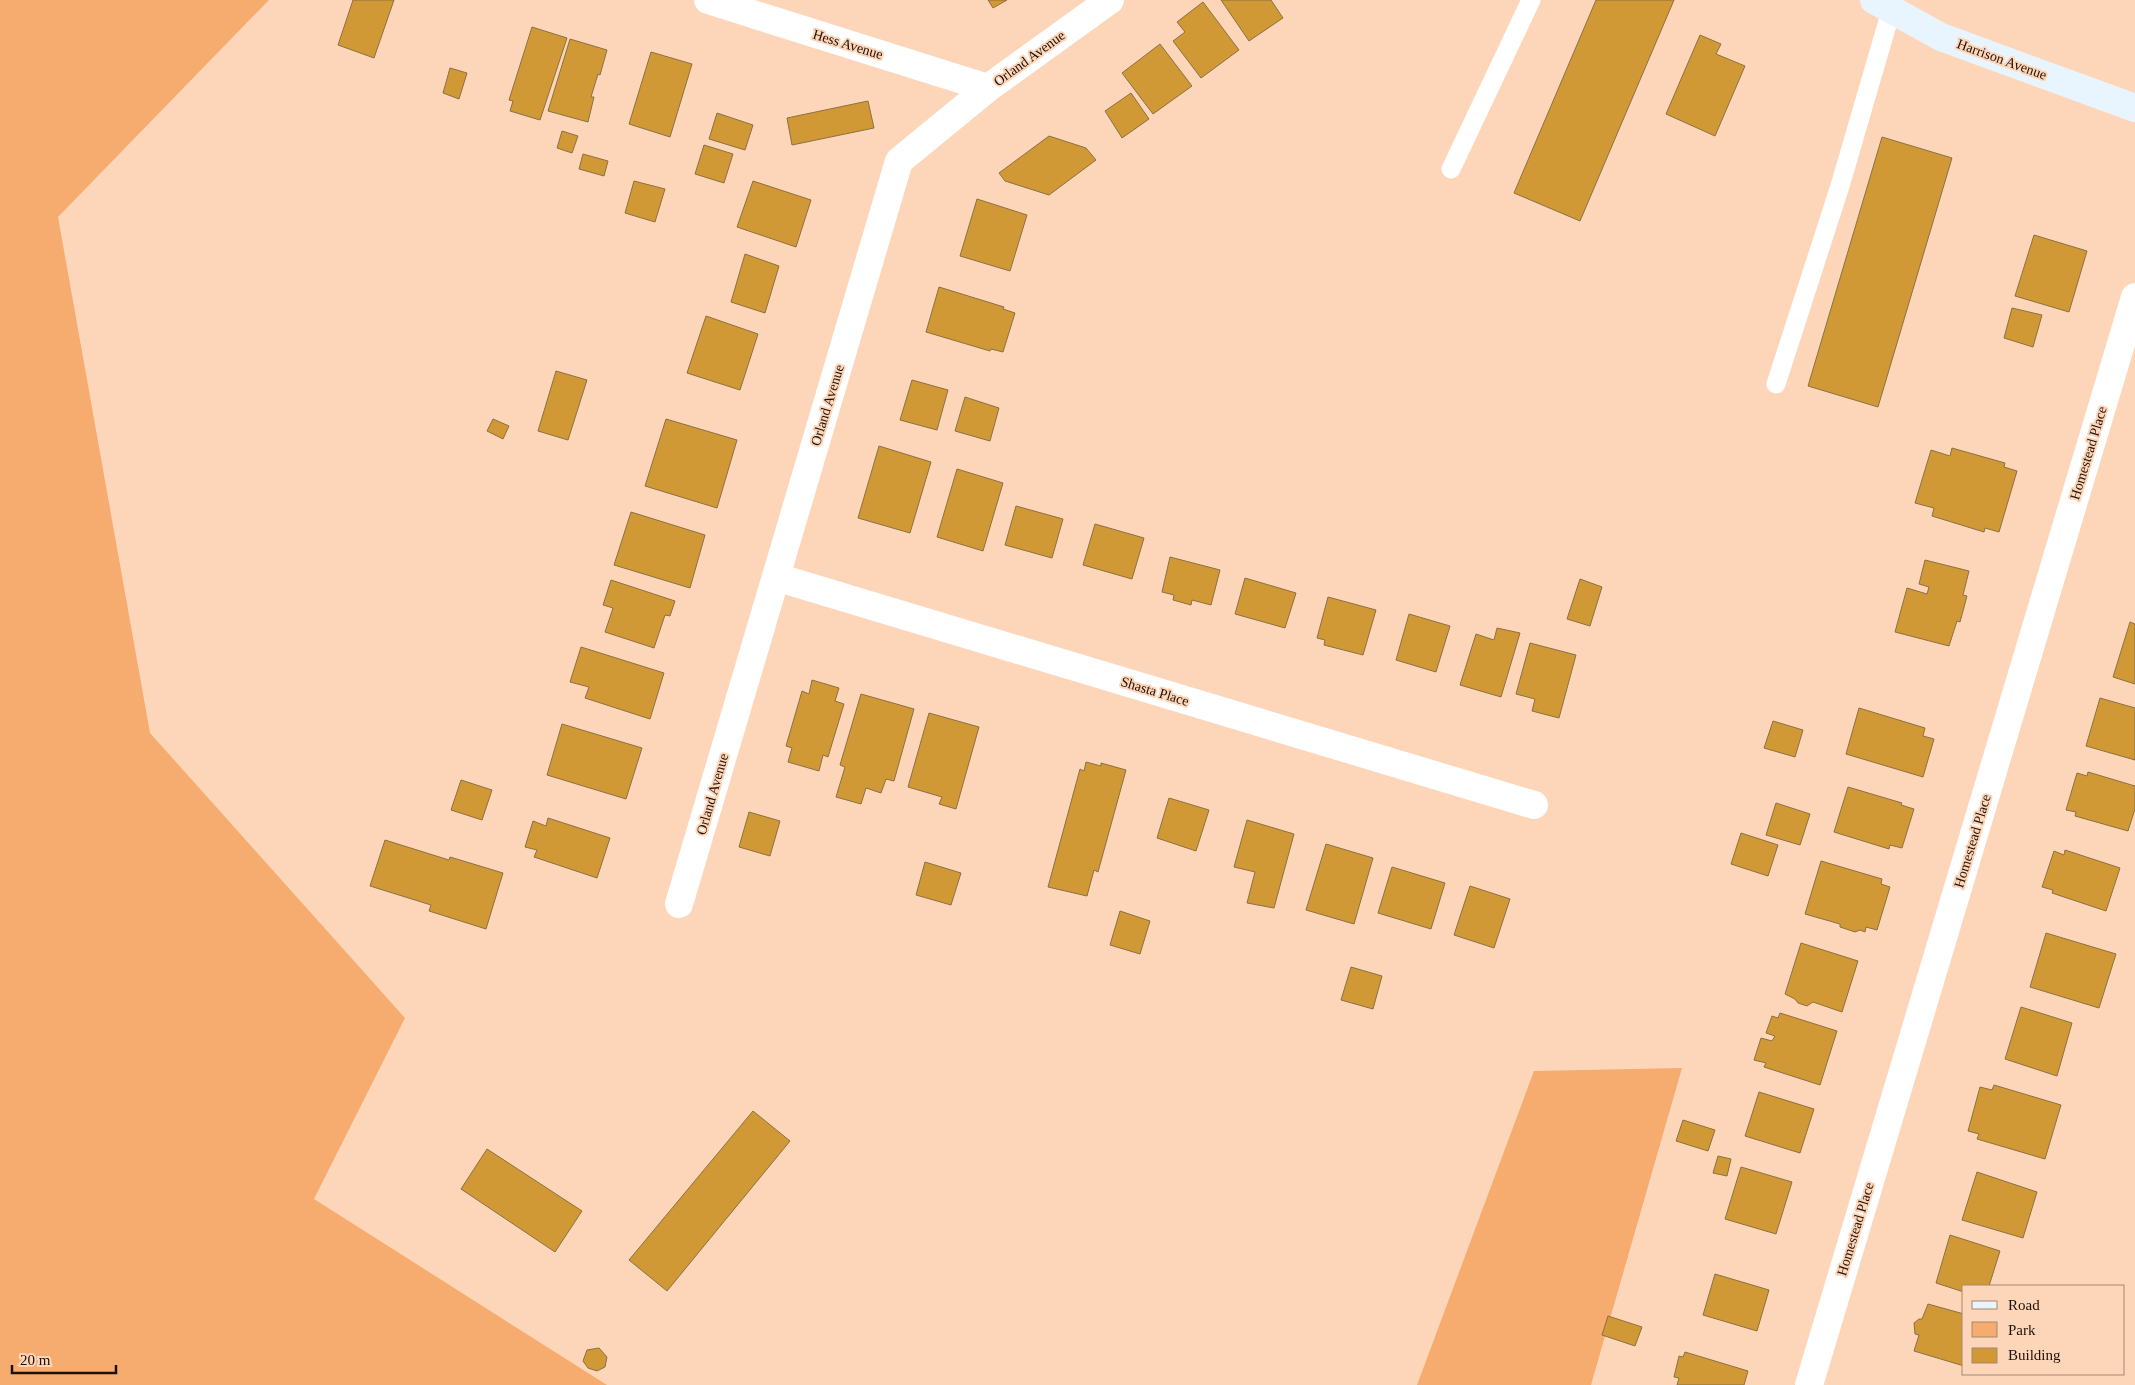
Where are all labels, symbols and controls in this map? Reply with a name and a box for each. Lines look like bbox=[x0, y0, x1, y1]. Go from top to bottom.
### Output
street label: Hess Avenue bbox=[811, 27, 885, 62]
street label: Orland Avenue bbox=[991, 28, 1068, 89]
street label: Harrison Avenue bbox=[1955, 36, 2049, 83]
street label: Orland Avenue bbox=[808, 363, 847, 448]
street label: Homestead Place bbox=[2067, 405, 2110, 502]
street label: Shasta Place bbox=[1119, 674, 1191, 709]
street label: Orland Avenue bbox=[694, 752, 731, 837]
street label: Homestead Place bbox=[1951, 793, 1994, 890]
street label: Homestead Place bbox=[1834, 1181, 1877, 1278]
legend bbox=[1962, 1285, 2125, 1375]
text: Road bbox=[2008, 1297, 2040, 1313]
text: Park bbox=[2008, 1322, 2036, 1338]
scale bar bbox=[12, 1342, 116, 1374]
text: Building bbox=[2008, 1347, 2061, 1363]
text: 20 m bbox=[20, 1352, 51, 1368]

